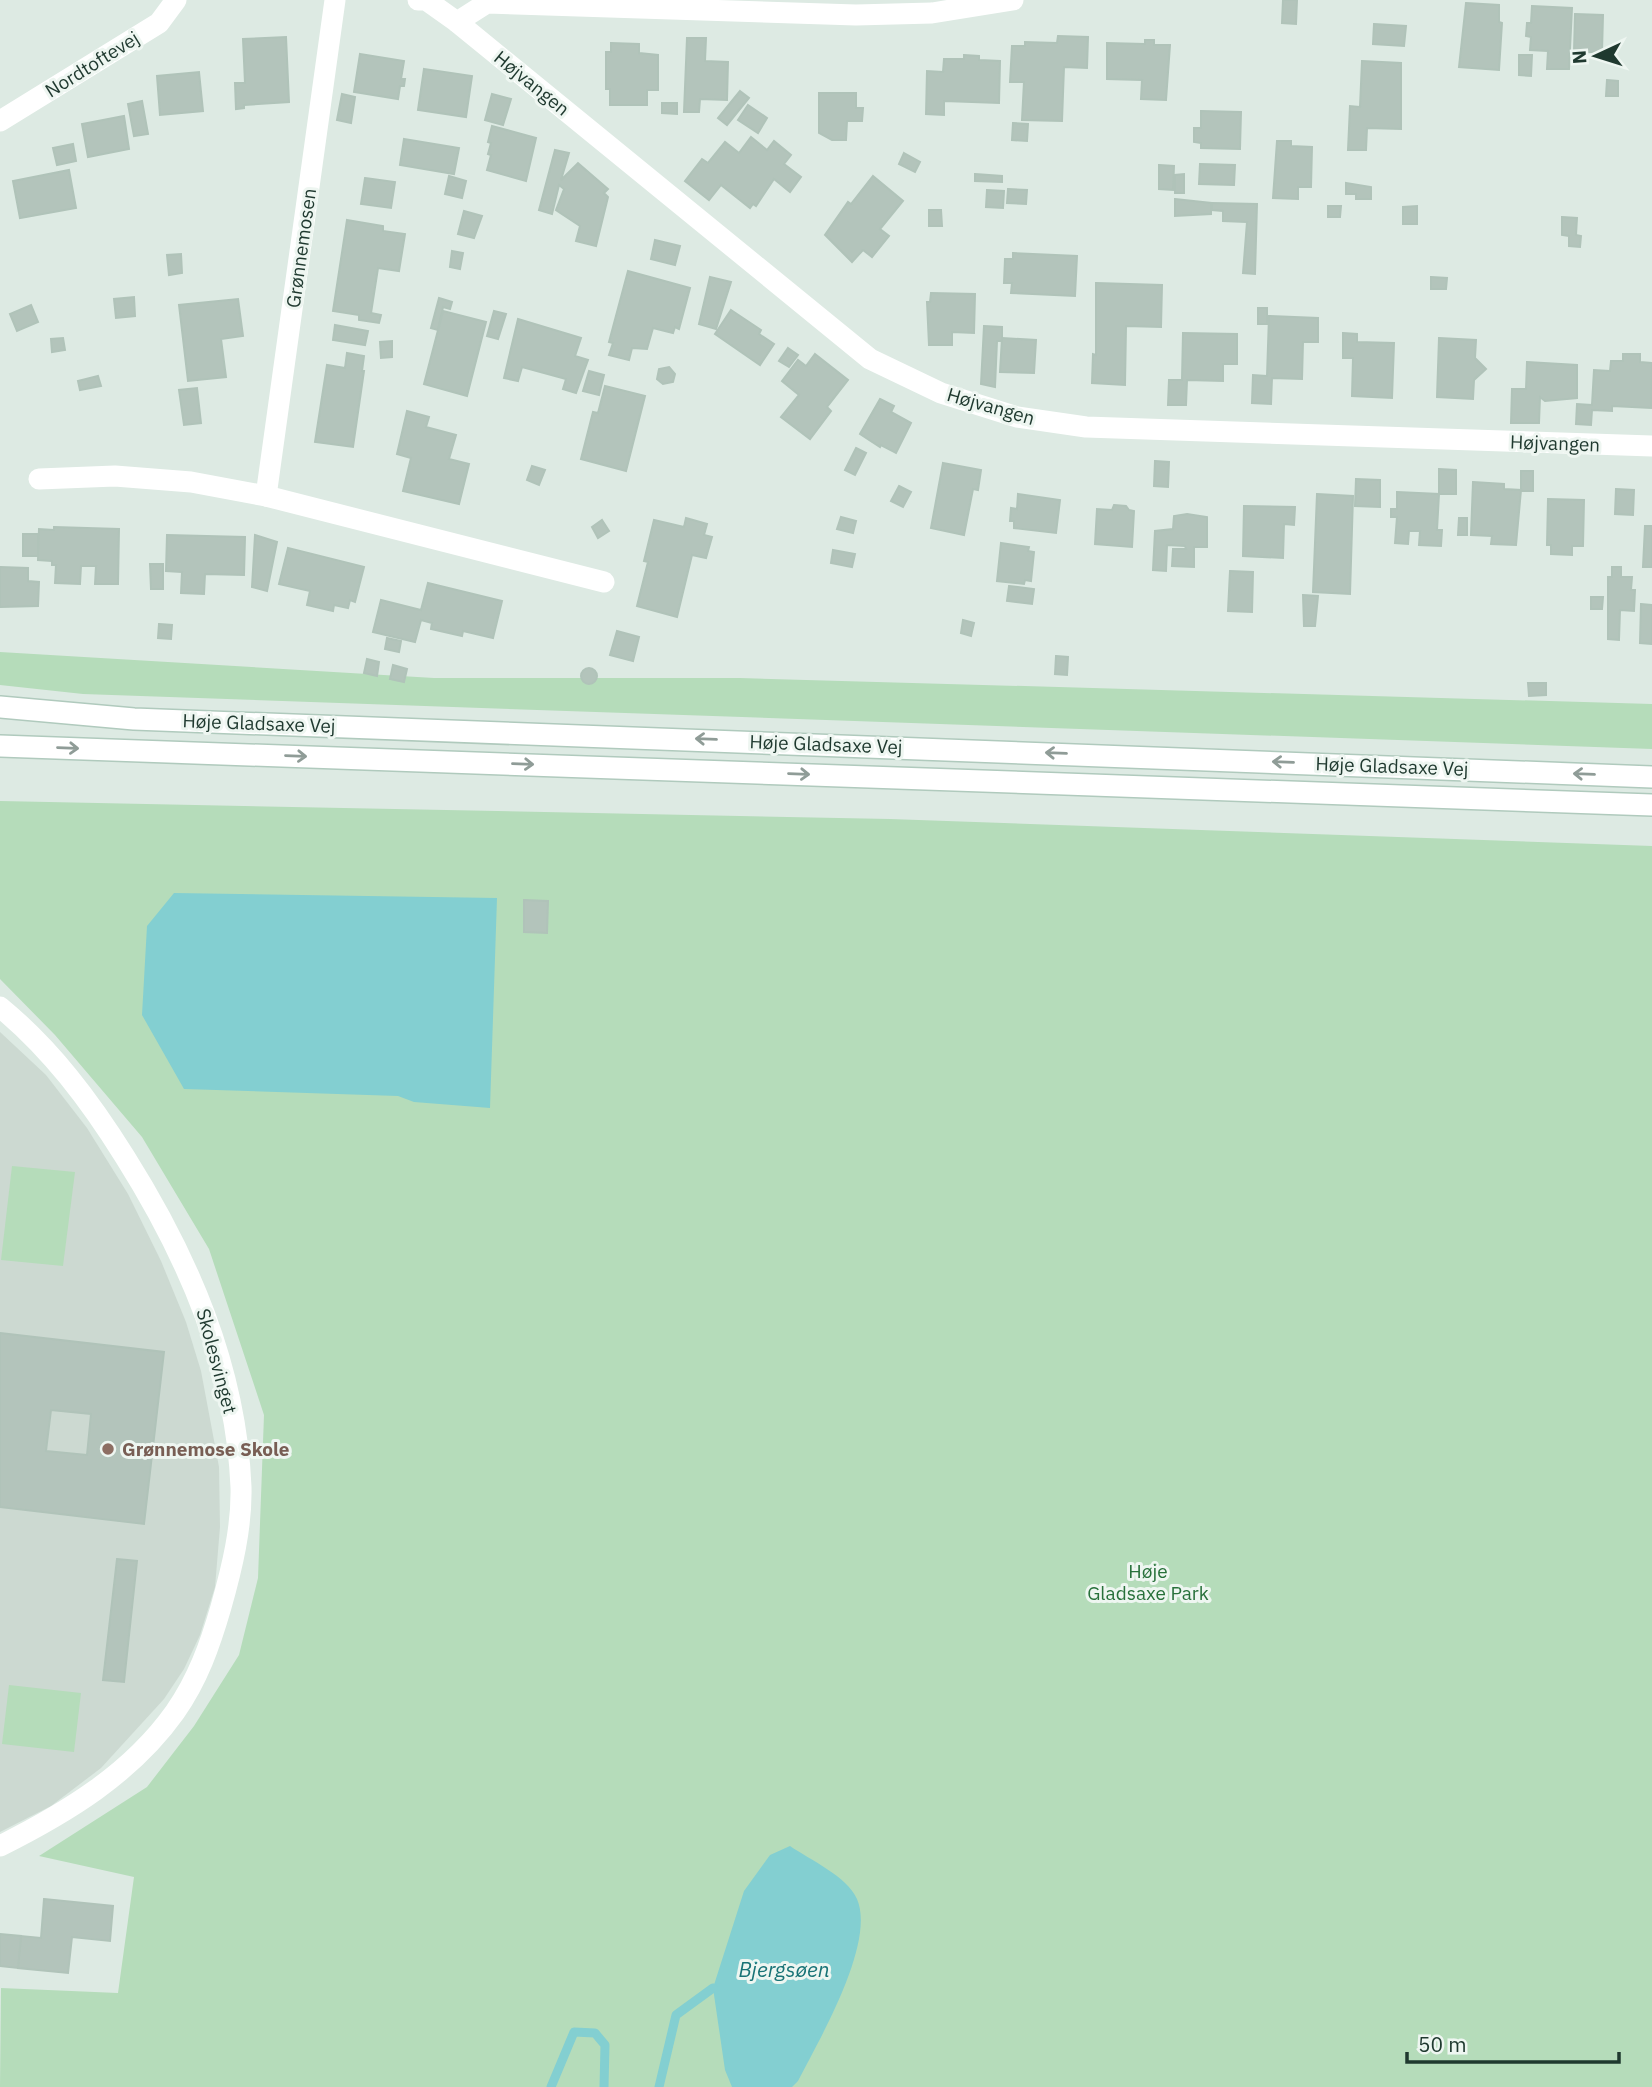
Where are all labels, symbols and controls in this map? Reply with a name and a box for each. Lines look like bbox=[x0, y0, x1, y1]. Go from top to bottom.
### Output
north arrow bbox=[1561, 21, 1631, 91]
street label: Nordtoftevej bbox=[40, 26, 144, 102]
street label: Højvangen bbox=[489, 45, 575, 121]
text: N bbox=[1567, 49, 1591, 65]
street label: Grønnemosen bbox=[281, 187, 321, 309]
street label: Højvangen bbox=[944, 382, 1038, 430]
street label: Højvangen bbox=[1509, 429, 1601, 457]
street label: Høje Gladsaxe Vej bbox=[182, 708, 336, 738]
street label: Høje Gladsaxe Vej bbox=[749, 729, 903, 759]
one-way arrow bbox=[695, 733, 718, 746]
one-way arrow bbox=[56, 741, 79, 755]
one-way arrow bbox=[1044, 746, 1067, 759]
one-way arrow bbox=[284, 750, 307, 763]
street label: Høje Gladsaxe Vej bbox=[1315, 751, 1469, 781]
one-way arrow bbox=[1272, 755, 1295, 769]
one-way arrow bbox=[511, 758, 534, 771]
one-way arrow bbox=[1573, 767, 1596, 780]
one-way arrow bbox=[787, 768, 810, 781]
street label: Skolesvinget bbox=[191, 1306, 243, 1416]
place label: Grønnemose Skole bbox=[122, 1437, 289, 1461]
marker: Grønnemose Skole bbox=[100, 1441, 116, 1457]
park label: Høje Gladsaxe Park bbox=[1087, 1559, 1209, 1605]
water label: Bjergsøen bbox=[738, 1955, 830, 1983]
scale bar bbox=[1407, 2021, 1619, 2064]
text: 50 m bbox=[1418, 2030, 1467, 2058]

